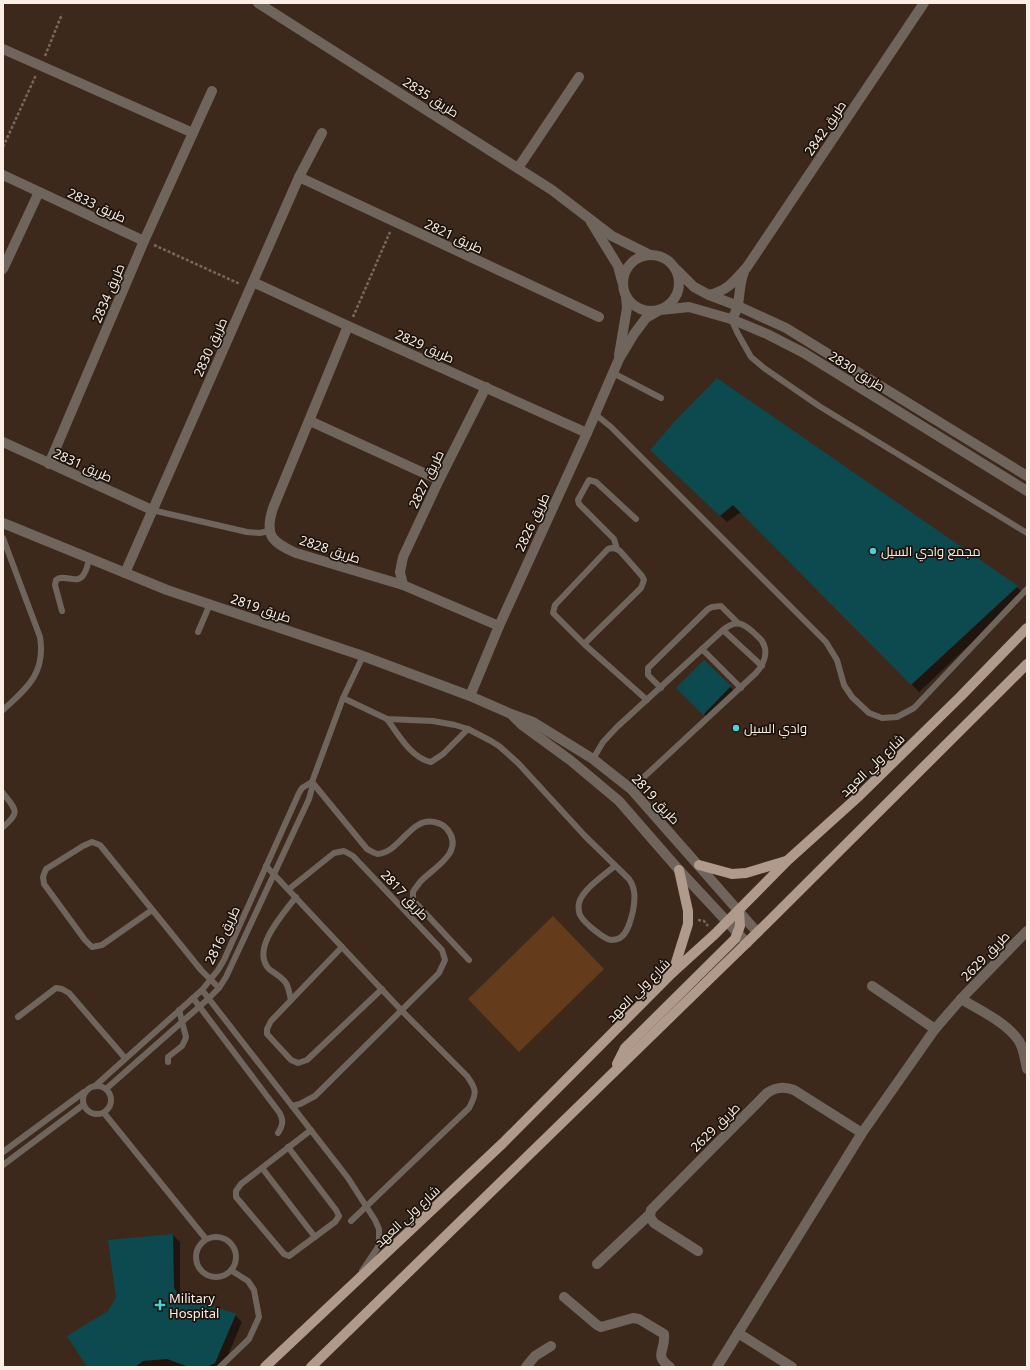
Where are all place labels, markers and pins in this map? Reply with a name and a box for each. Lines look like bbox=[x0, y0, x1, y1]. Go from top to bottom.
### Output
place label: مجمع وادي السيل bbox=[881, 542, 981, 562]
marker: مجمع وادي السيل bbox=[868, 546, 878, 556]
place label: وادي السيل bbox=[744, 719, 807, 739]
marker: وادي السيل bbox=[731, 723, 741, 733]
place label: Military Hospital bbox=[169, 1289, 219, 1322]
marker: Military Hospital bbox=[154, 1299, 166, 1311]

